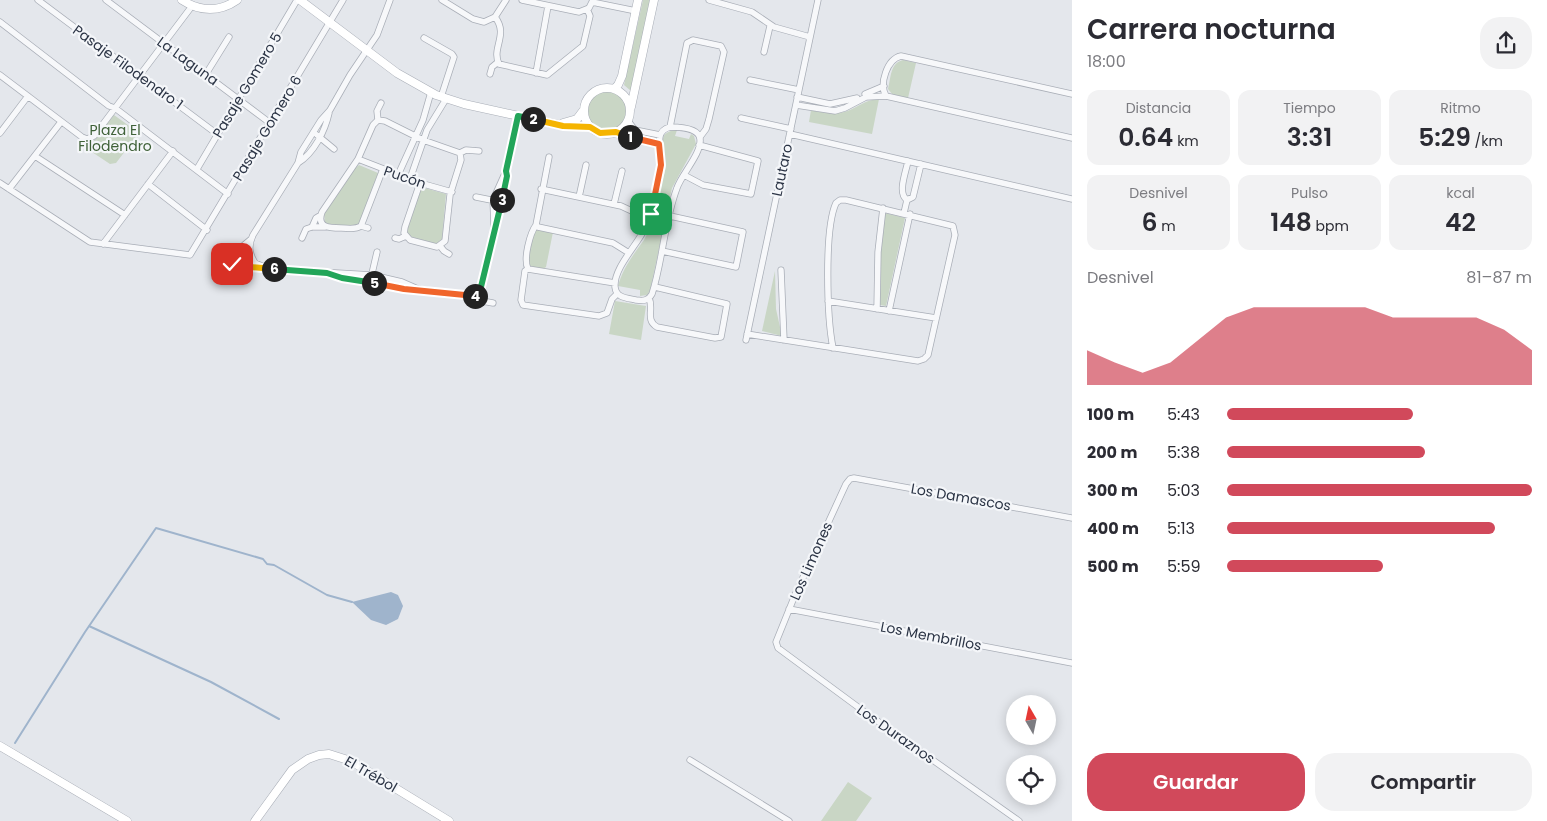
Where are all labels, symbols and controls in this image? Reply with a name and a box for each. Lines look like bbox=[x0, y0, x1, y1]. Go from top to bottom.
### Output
text: Carrera nocturna bbox=[1087, 10, 1336, 49]
button: share bbox=[1480, 17, 1532, 69]
street label: Pasaje Filodendro 1 bbox=[69, 20, 187, 114]
street label: Pasaje Gomero 5 bbox=[208, 28, 286, 142]
street label: La Laguna bbox=[153, 32, 223, 90]
text: 18:00 bbox=[1087, 50, 1126, 73]
street label: Pasaje Gomero 6 bbox=[228, 71, 307, 185]
text: Distancia bbox=[1126, 98, 1191, 118]
text: Tiempo bbox=[1283, 98, 1336, 118]
text: Ritmo bbox=[1440, 98, 1481, 118]
pin: 2 bbox=[520, 106, 546, 132]
text: 2 bbox=[530, 109, 538, 129]
park label: Plaza El Filodendro bbox=[78, 120, 152, 156]
text: 0.64 bbox=[1118, 120, 1173, 155]
text: 3:31 bbox=[1287, 120, 1332, 155]
text: 5:29 bbox=[1418, 120, 1471, 155]
pin: 1 bbox=[618, 124, 642, 150]
text: 1 bbox=[628, 127, 633, 147]
text: km bbox=[1173, 131, 1199, 151]
text: /km bbox=[1471, 131, 1503, 151]
street label: Lautaro bbox=[767, 142, 797, 198]
street label: Pucón bbox=[381, 160, 429, 194]
text: Desnivel bbox=[1129, 183, 1188, 203]
text: Pulso bbox=[1291, 183, 1328, 203]
text: kcal bbox=[1446, 183, 1475, 203]
pin: 3 bbox=[490, 188, 514, 212]
text: 3 bbox=[498, 190, 507, 210]
pin bbox=[630, 193, 672, 235]
icon: arrive bbox=[637, 200, 665, 228]
text: 6 bbox=[1141, 205, 1157, 240]
text: 148 bbox=[1270, 205, 1312, 240]
text: 42 bbox=[1445, 205, 1476, 240]
text: m bbox=[1157, 216, 1176, 236]
text: bpm bbox=[1312, 216, 1349, 236]
pin bbox=[211, 243, 253, 285]
icon: check bbox=[218, 250, 246, 278]
pin: 6 bbox=[262, 256, 286, 282]
text: 6 bbox=[270, 259, 279, 279]
text: Desnivel bbox=[1087, 266, 1154, 289]
text: 81–87 m bbox=[1466, 266, 1532, 289]
pin: 5 bbox=[362, 270, 386, 296]
text: 5 bbox=[370, 273, 379, 293]
pin: 4 bbox=[462, 284, 488, 308]
text: 4 bbox=[471, 286, 480, 306]
text: 100 m bbox=[1087, 403, 1134, 426]
text: 5:43 bbox=[1167, 403, 1200, 426]
text: 200 m bbox=[1087, 441, 1137, 464]
text: 5:38 bbox=[1167, 441, 1200, 464]
street label: Los Damascos bbox=[909, 478, 1013, 516]
text: 300 m bbox=[1087, 479, 1138, 502]
text: 5:03 bbox=[1167, 479, 1200, 502]
text: 400 m bbox=[1087, 517, 1139, 540]
text: 5:13 bbox=[1167, 517, 1195, 540]
street label: Los Limones bbox=[785, 519, 837, 603]
text: 500 m bbox=[1087, 555, 1139, 578]
text: 5:59 bbox=[1167, 555, 1201, 578]
street label: Los Membrillos bbox=[879, 616, 983, 656]
north arrow bbox=[1006, 695, 1056, 745]
map controls bbox=[1006, 695, 1056, 805]
street label: Los Duraznos bbox=[853, 700, 939, 768]
street label: El Trébol bbox=[341, 751, 401, 797]
button: Guardar bbox=[1087, 753, 1305, 811]
button: Compartir bbox=[1315, 753, 1532, 811]
button: locate bbox=[1006, 755, 1056, 805]

